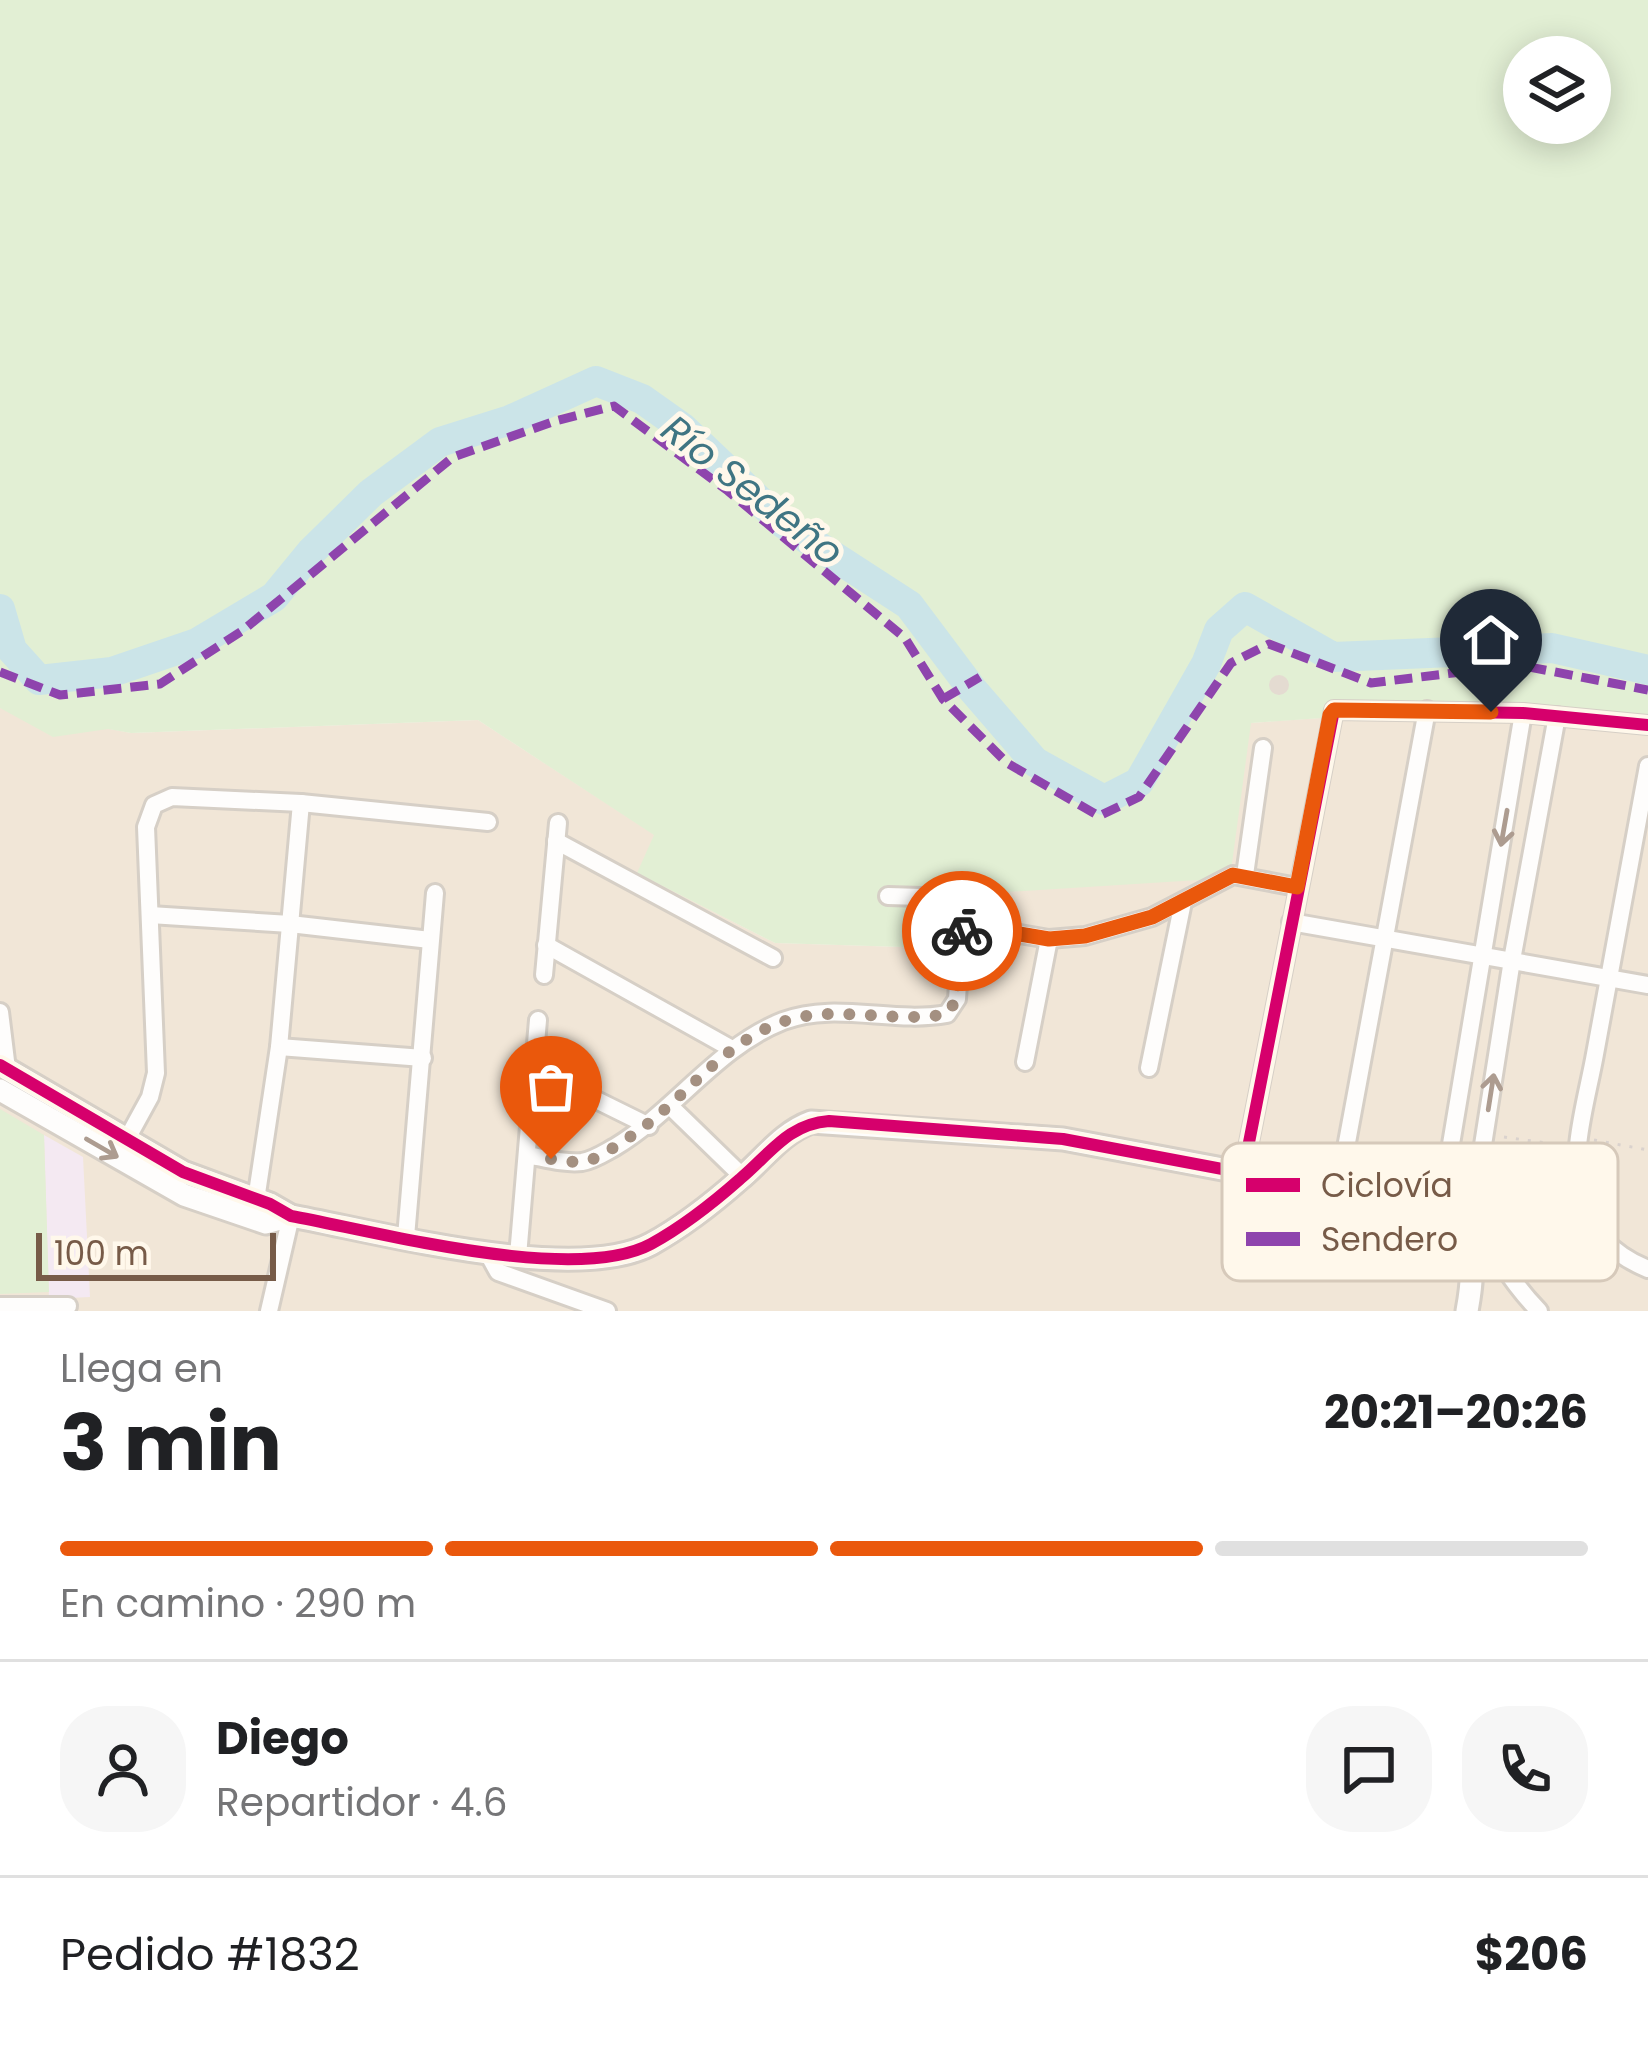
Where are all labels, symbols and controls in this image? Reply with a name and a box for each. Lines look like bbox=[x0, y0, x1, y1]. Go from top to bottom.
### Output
map controls bbox=[1503, 36, 1611, 144]
button: layers bbox=[1503, 36, 1611, 144]
water label: Río Sedeño bbox=[650, 402, 855, 579]
pin bbox=[1440, 589, 1542, 712]
icon: home bbox=[1458, 607, 1524, 673]
one-way arrow bbox=[1491, 808, 1514, 847]
courier bbox=[902, 871, 1022, 991]
icon: bike bbox=[929, 898, 995, 964]
pin bbox=[500, 1036, 602, 1159]
icon: bag bbox=[518, 1054, 584, 1120]
one-way arrow bbox=[1480, 1073, 1503, 1112]
one-way arrow bbox=[83, 1137, 118, 1161]
legend bbox=[1222, 1143, 1618, 1281]
text: Ciclovía bbox=[1321, 1162, 1453, 1209]
text: Sendero bbox=[1321, 1216, 1458, 1263]
scale bar bbox=[36, 1227, 276, 1280]
text: 100 m bbox=[54, 1230, 149, 1277]
text: Llega en bbox=[60, 1341, 223, 1396]
text: 20:21–20:26 bbox=[1324, 1381, 1588, 1444]
text: 3 min bbox=[60, 1388, 282, 1497]
text: En camino · 290 m bbox=[60, 1576, 416, 1631]
button: person bbox=[60, 1706, 186, 1832]
button: chat bbox=[1306, 1706, 1432, 1832]
button: phone bbox=[1462, 1706, 1588, 1832]
text: Diego bbox=[216, 1707, 349, 1770]
text: Repartidor · 4.6 bbox=[216, 1775, 507, 1830]
text: Pedido #1832 bbox=[60, 1923, 360, 1986]
text: $206 bbox=[1475, 1923, 1588, 1986]

